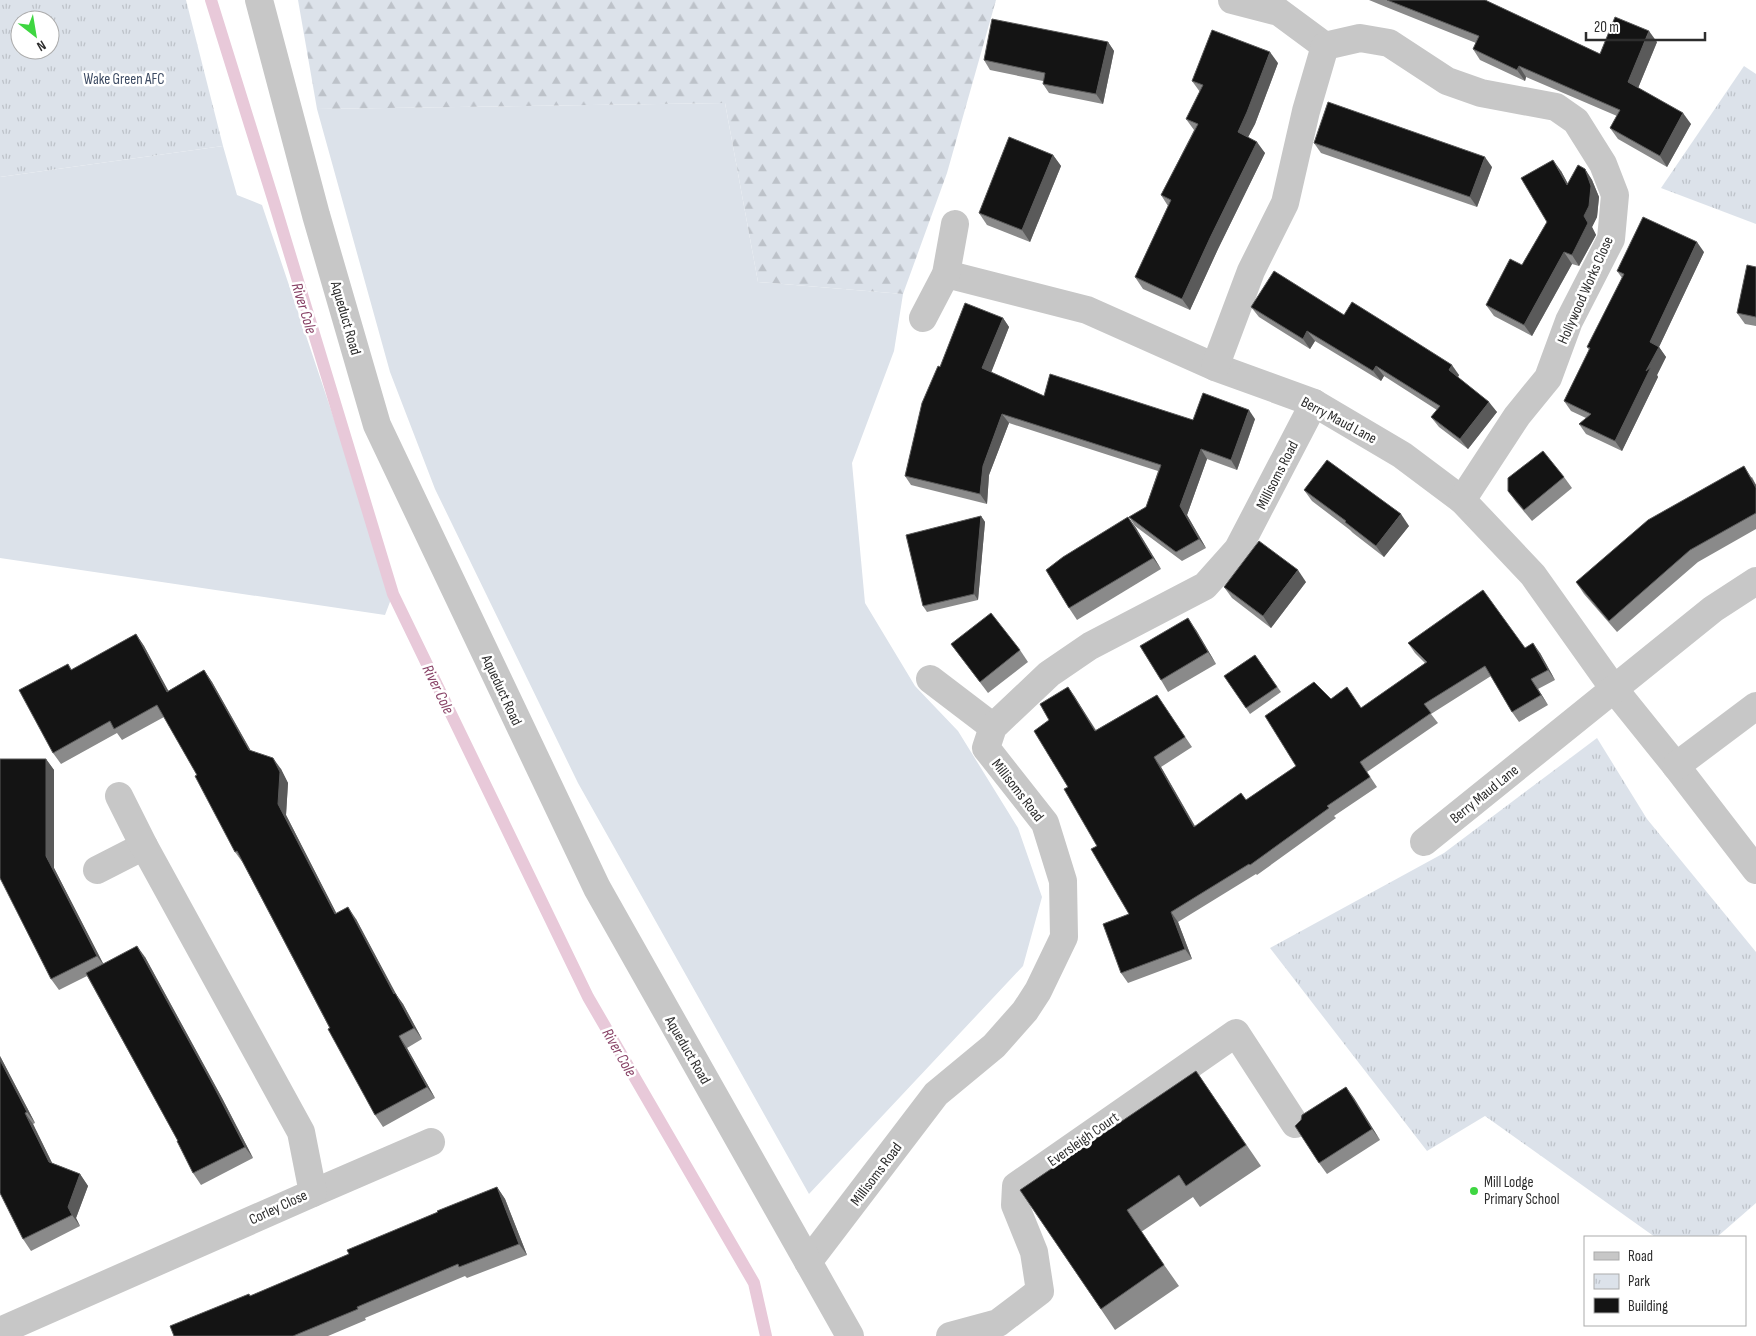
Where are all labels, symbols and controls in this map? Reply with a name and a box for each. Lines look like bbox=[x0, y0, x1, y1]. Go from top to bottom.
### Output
north arrow bbox=[10, 10, 60, 60]
scale bar bbox=[1586, 10, 1705, 42]
text: 20 m bbox=[1594, 18, 1619, 37]
text: N bbox=[34, 37, 49, 55]
park label: Wake Green AFC bbox=[84, 70, 164, 89]
street label: Hollywood Works Close bbox=[1553, 233, 1618, 347]
street label: Aqueduct Road bbox=[326, 278, 365, 357]
water label: River Cole bbox=[287, 281, 320, 336]
street label: Berry Maud Lane bbox=[1298, 393, 1380, 448]
street label: Millisoms Road bbox=[1252, 438, 1303, 513]
street label: Aqueduct Road bbox=[477, 651, 526, 728]
water label: River Cole bbox=[418, 662, 458, 717]
street label: Millisoms Road bbox=[987, 755, 1048, 825]
street label: Berry Maud Lane bbox=[1446, 761, 1523, 828]
street label: Aqueduct Road bbox=[660, 1012, 715, 1088]
water label: River Cole bbox=[597, 1025, 640, 1080]
street label: Eversleigh Court bbox=[1044, 1108, 1123, 1171]
street label: Millisoms Road bbox=[846, 1139, 906, 1210]
place label: Mill Lodge Primary School bbox=[1484, 1173, 1560, 1209]
marker: Mill Lodge Primary School bbox=[1468, 1185, 1480, 1197]
street label: Corley Close bbox=[246, 1186, 310, 1229]
legend bbox=[1584, 1236, 1746, 1326]
text: Road bbox=[1628, 1247, 1653, 1266]
text: Park bbox=[1628, 1272, 1650, 1291]
text: Building bbox=[1628, 1297, 1668, 1316]

